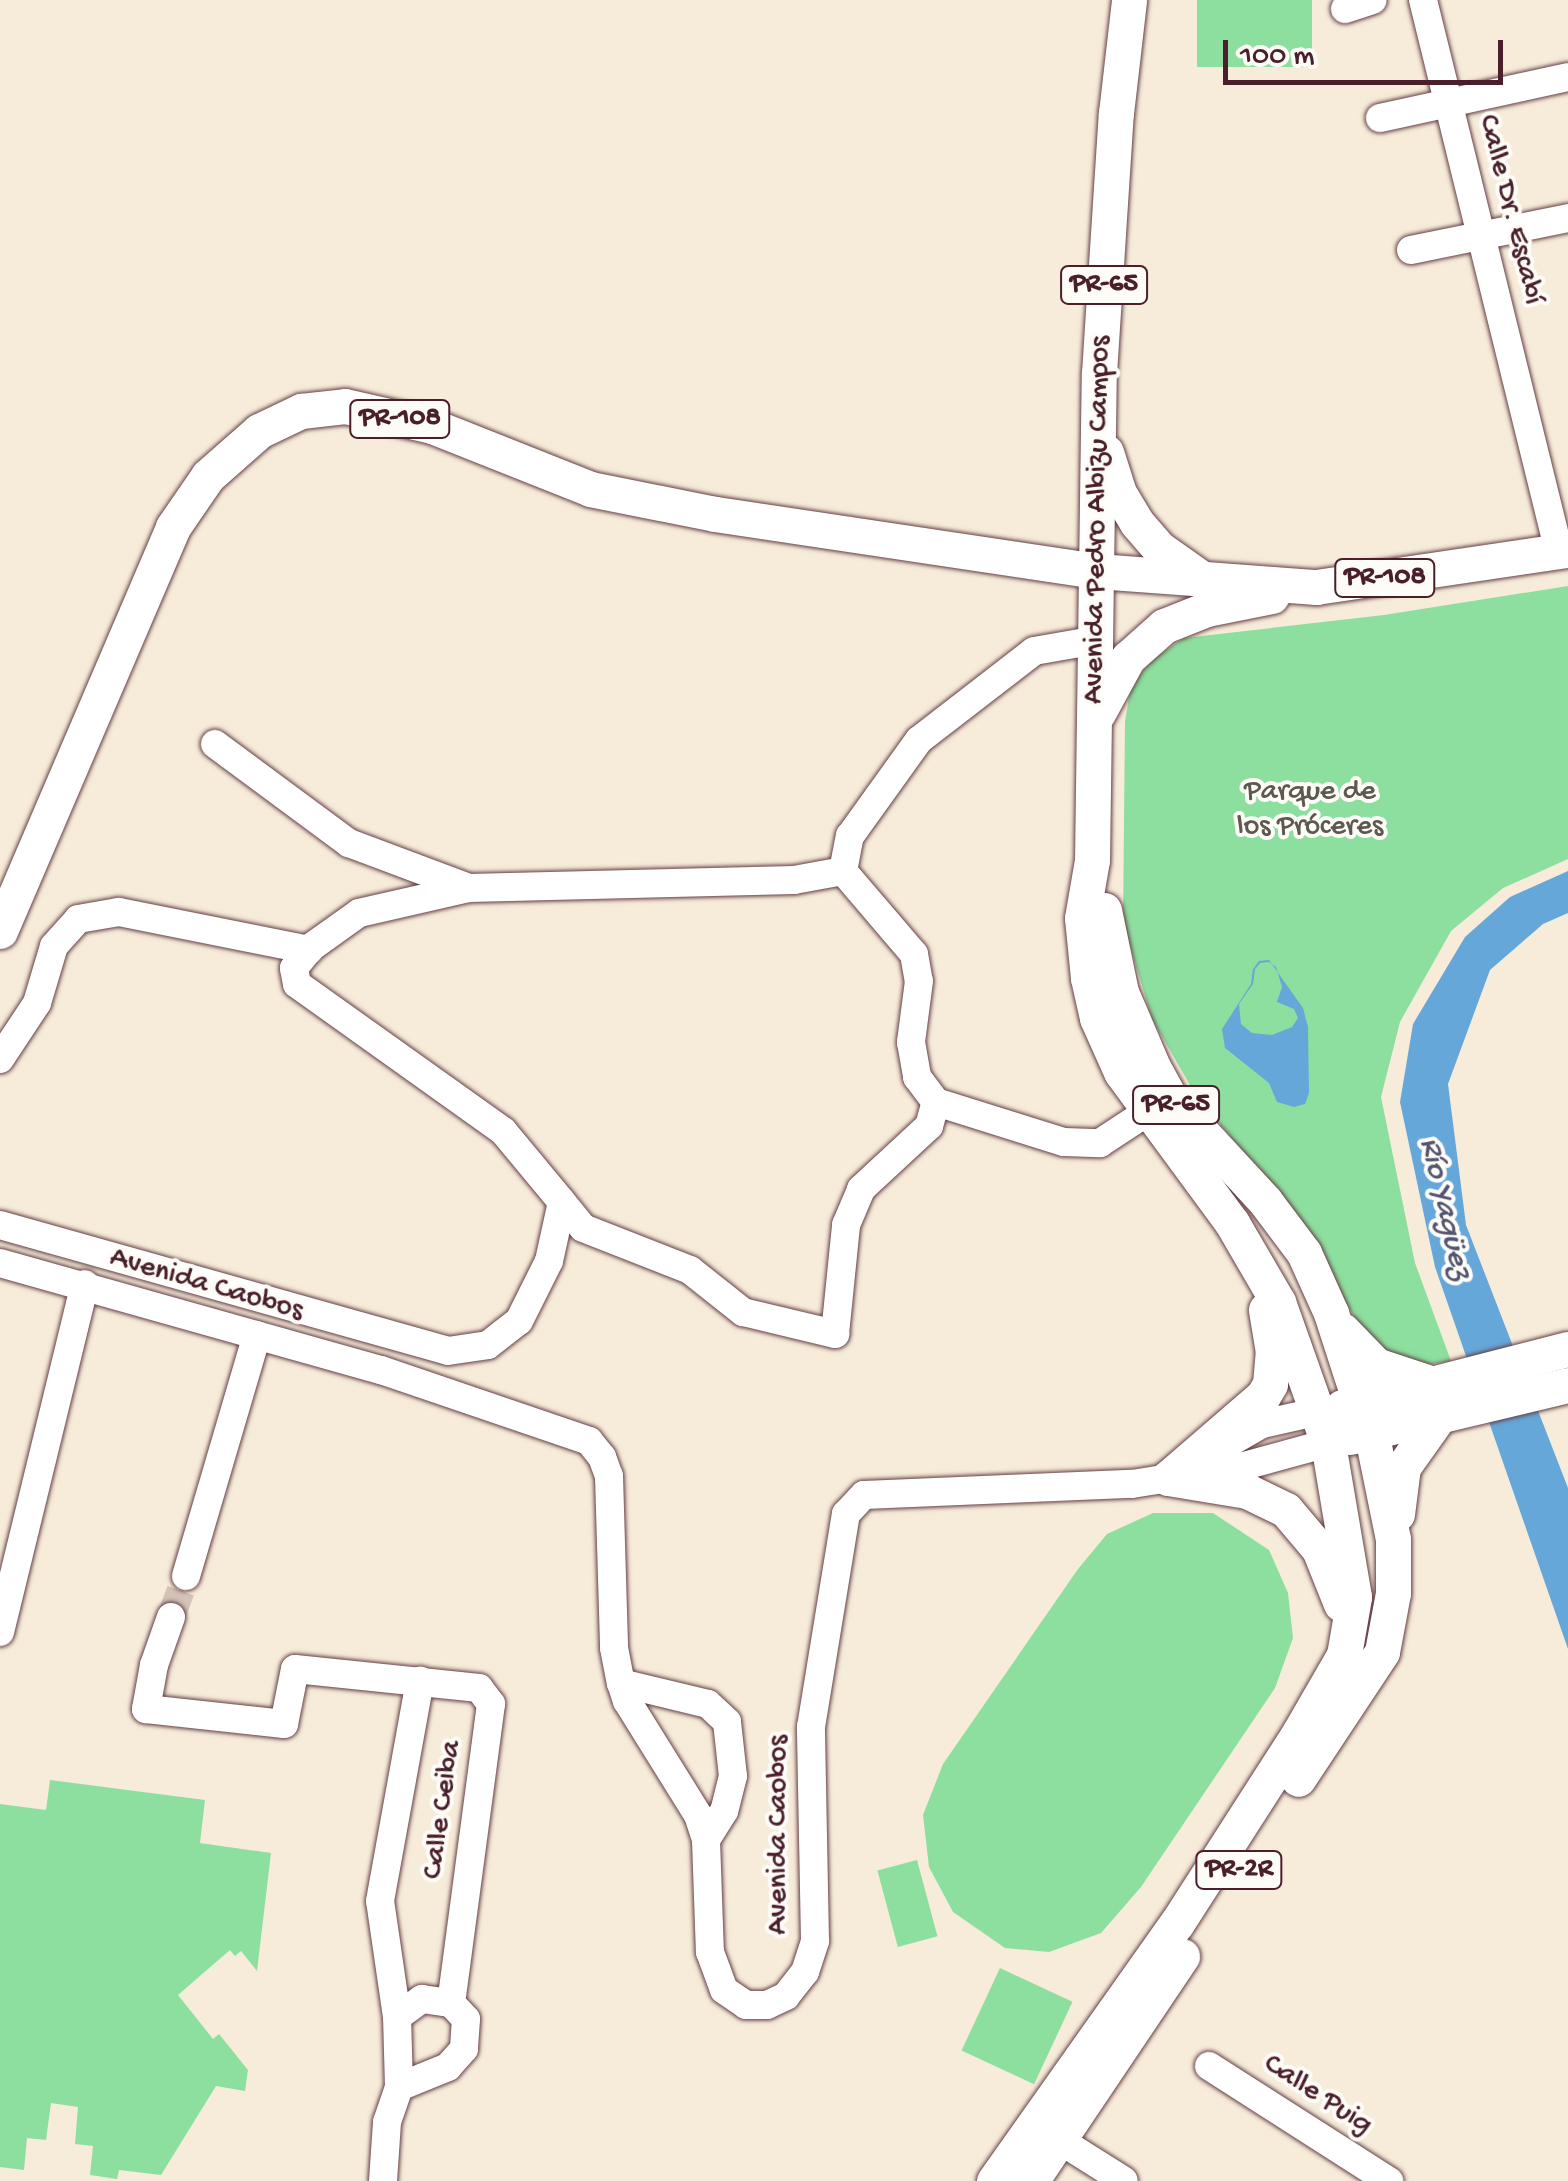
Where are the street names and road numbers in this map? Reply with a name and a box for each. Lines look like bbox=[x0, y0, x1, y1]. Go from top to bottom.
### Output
street label: Calle Dr. Escabí bbox=[1468, 111, 1550, 309]
road number: PR-65 bbox=[1059, 262, 1149, 308]
street label: Avenida Pedro Albizu Campos bbox=[1078, 336, 1120, 704]
road number: PR-108 bbox=[348, 396, 452, 442]
road number: PR-108 bbox=[1332, 555, 1438, 601]
road number: PR-65 bbox=[1131, 1082, 1221, 1128]
street label: Avenida Caobos bbox=[105, 1241, 307, 1331]
street label: Avenida Caobos bbox=[762, 1735, 798, 1935]
street label: Calle Ceiba bbox=[416, 1738, 472, 1882]
road number: PR-2R bbox=[1194, 1847, 1284, 1893]
street label: Calle Puig bbox=[1256, 2047, 1378, 2145]

